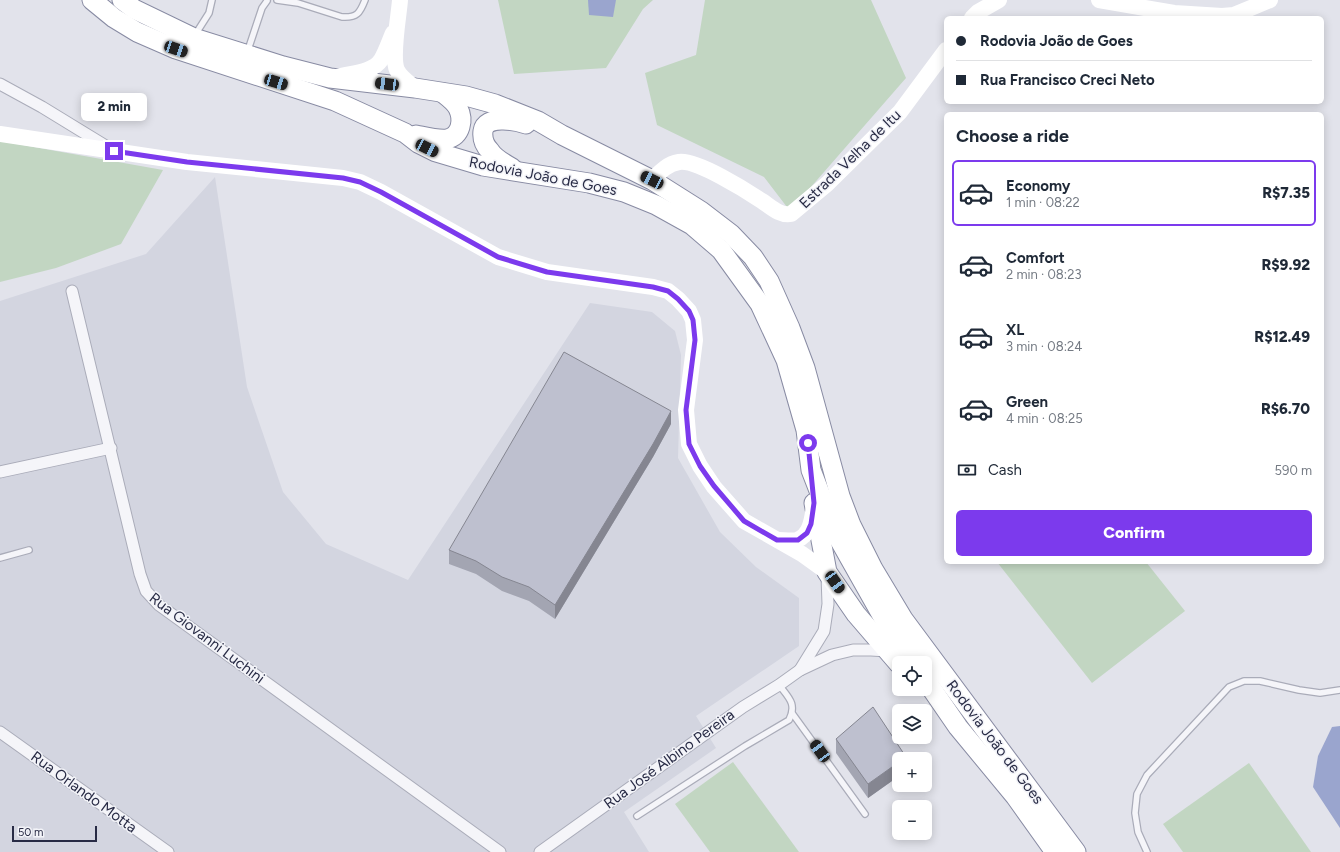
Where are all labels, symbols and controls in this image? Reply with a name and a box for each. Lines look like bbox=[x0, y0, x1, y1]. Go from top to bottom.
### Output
text: Rodovia João de Goes bbox=[980, 32, 1133, 50]
car bbox=[163, 39, 189, 59]
text: Rua Francisco Creci Neto bbox=[980, 71, 1155, 89]
car bbox=[263, 73, 289, 91]
car bbox=[374, 77, 400, 91]
callout: 2 min bbox=[81, 93, 147, 121]
text: 2 min bbox=[97, 99, 131, 114]
street label: Estrada Velha de Itu bbox=[795, 106, 905, 212]
text: Choose a ride bbox=[956, 125, 1069, 147]
car bbox=[414, 137, 440, 159]
route end bbox=[105, 142, 123, 160]
street label: Rodovia João de Goes bbox=[467, 153, 619, 199]
car bbox=[639, 169, 665, 191]
icon: car bbox=[958, 175, 994, 211]
text: Economy bbox=[1006, 177, 1071, 195]
text: R$7.35 bbox=[1262, 184, 1310, 202]
text: 1 min · 08:22 bbox=[1006, 195, 1080, 210]
icon: car bbox=[958, 247, 994, 283]
text: Comfort bbox=[1006, 249, 1065, 267]
text: R$9.92 bbox=[1262, 256, 1310, 274]
text: 2 min · 08:23 bbox=[1006, 267, 1081, 282]
icon: car bbox=[958, 319, 994, 355]
text: XL bbox=[1006, 321, 1024, 339]
text: R$12.49 bbox=[1254, 328, 1310, 346]
text: 3 min · 08:24 bbox=[1006, 339, 1082, 354]
icon: car bbox=[958, 391, 994, 427]
text: Green bbox=[1006, 393, 1048, 411]
text: R$6.70 bbox=[1261, 400, 1310, 418]
text: 4 min · 08:25 bbox=[1006, 411, 1083, 426]
route start bbox=[799, 434, 817, 452]
icon: cash bbox=[956, 459, 978, 481]
text: Cash bbox=[988, 461, 1022, 479]
text: 590 m bbox=[1275, 463, 1312, 478]
button: Confirm bbox=[956, 510, 1312, 556]
car bbox=[823, 569, 847, 595]
street label: Rua Giovanni Luchini bbox=[146, 589, 268, 687]
map controls bbox=[892, 656, 932, 840]
button: locate bbox=[892, 656, 932, 696]
street label: Rodovia João de Goes bbox=[943, 677, 1047, 807]
button: layers bbox=[892, 704, 932, 744]
street label: Rua José Albino Pereira bbox=[600, 706, 738, 812]
car bbox=[808, 738, 832, 764]
street label: Rua Orlando Motta bbox=[27, 747, 141, 837]
button: + bbox=[892, 752, 932, 792]
button: − bbox=[892, 800, 932, 840]
scale bar bbox=[12, 824, 97, 843]
text: 50 m bbox=[18, 826, 43, 839]

